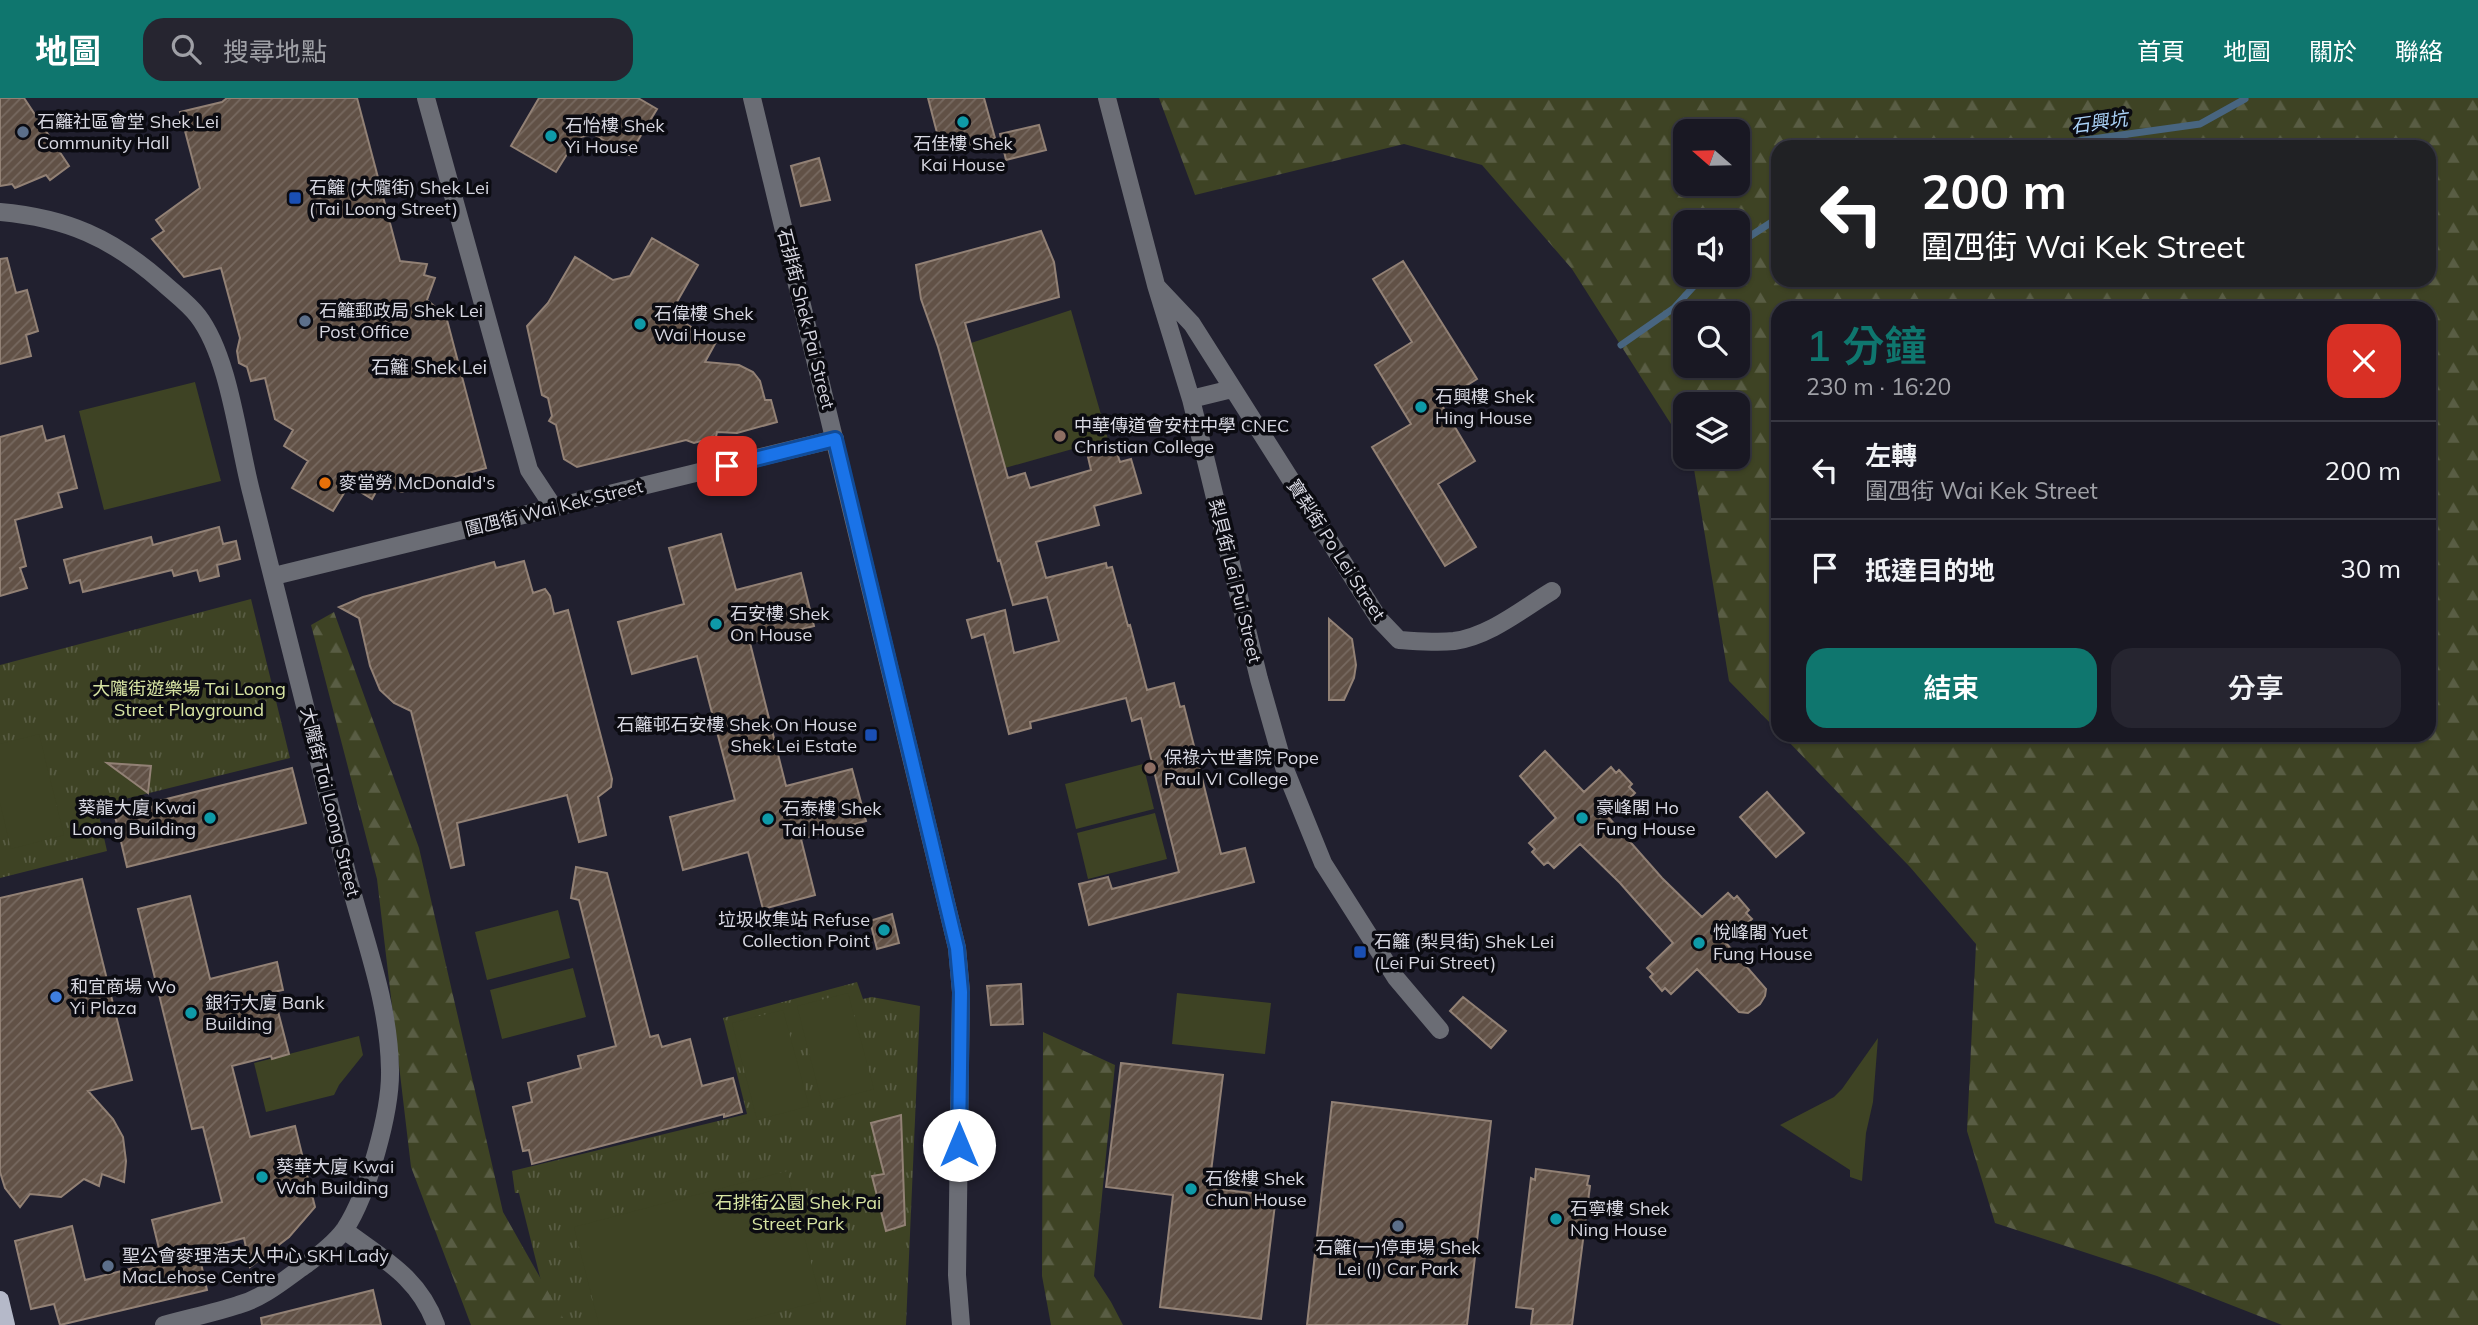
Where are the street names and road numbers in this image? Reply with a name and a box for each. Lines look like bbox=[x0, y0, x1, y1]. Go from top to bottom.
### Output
street label: 石排街 Shek Pai Street bbox=[773, 226, 840, 411]
street label: 圍乪街 Wai Kek Street bbox=[463, 474, 645, 541]
street label: 寶梨街 Po Lei Street bbox=[1282, 475, 1391, 624]
street label: 梨貝街 Lei Pui Street bbox=[1204, 497, 1267, 665]
street label: 大隴街 Tai Loong Street bbox=[296, 705, 365, 899]

